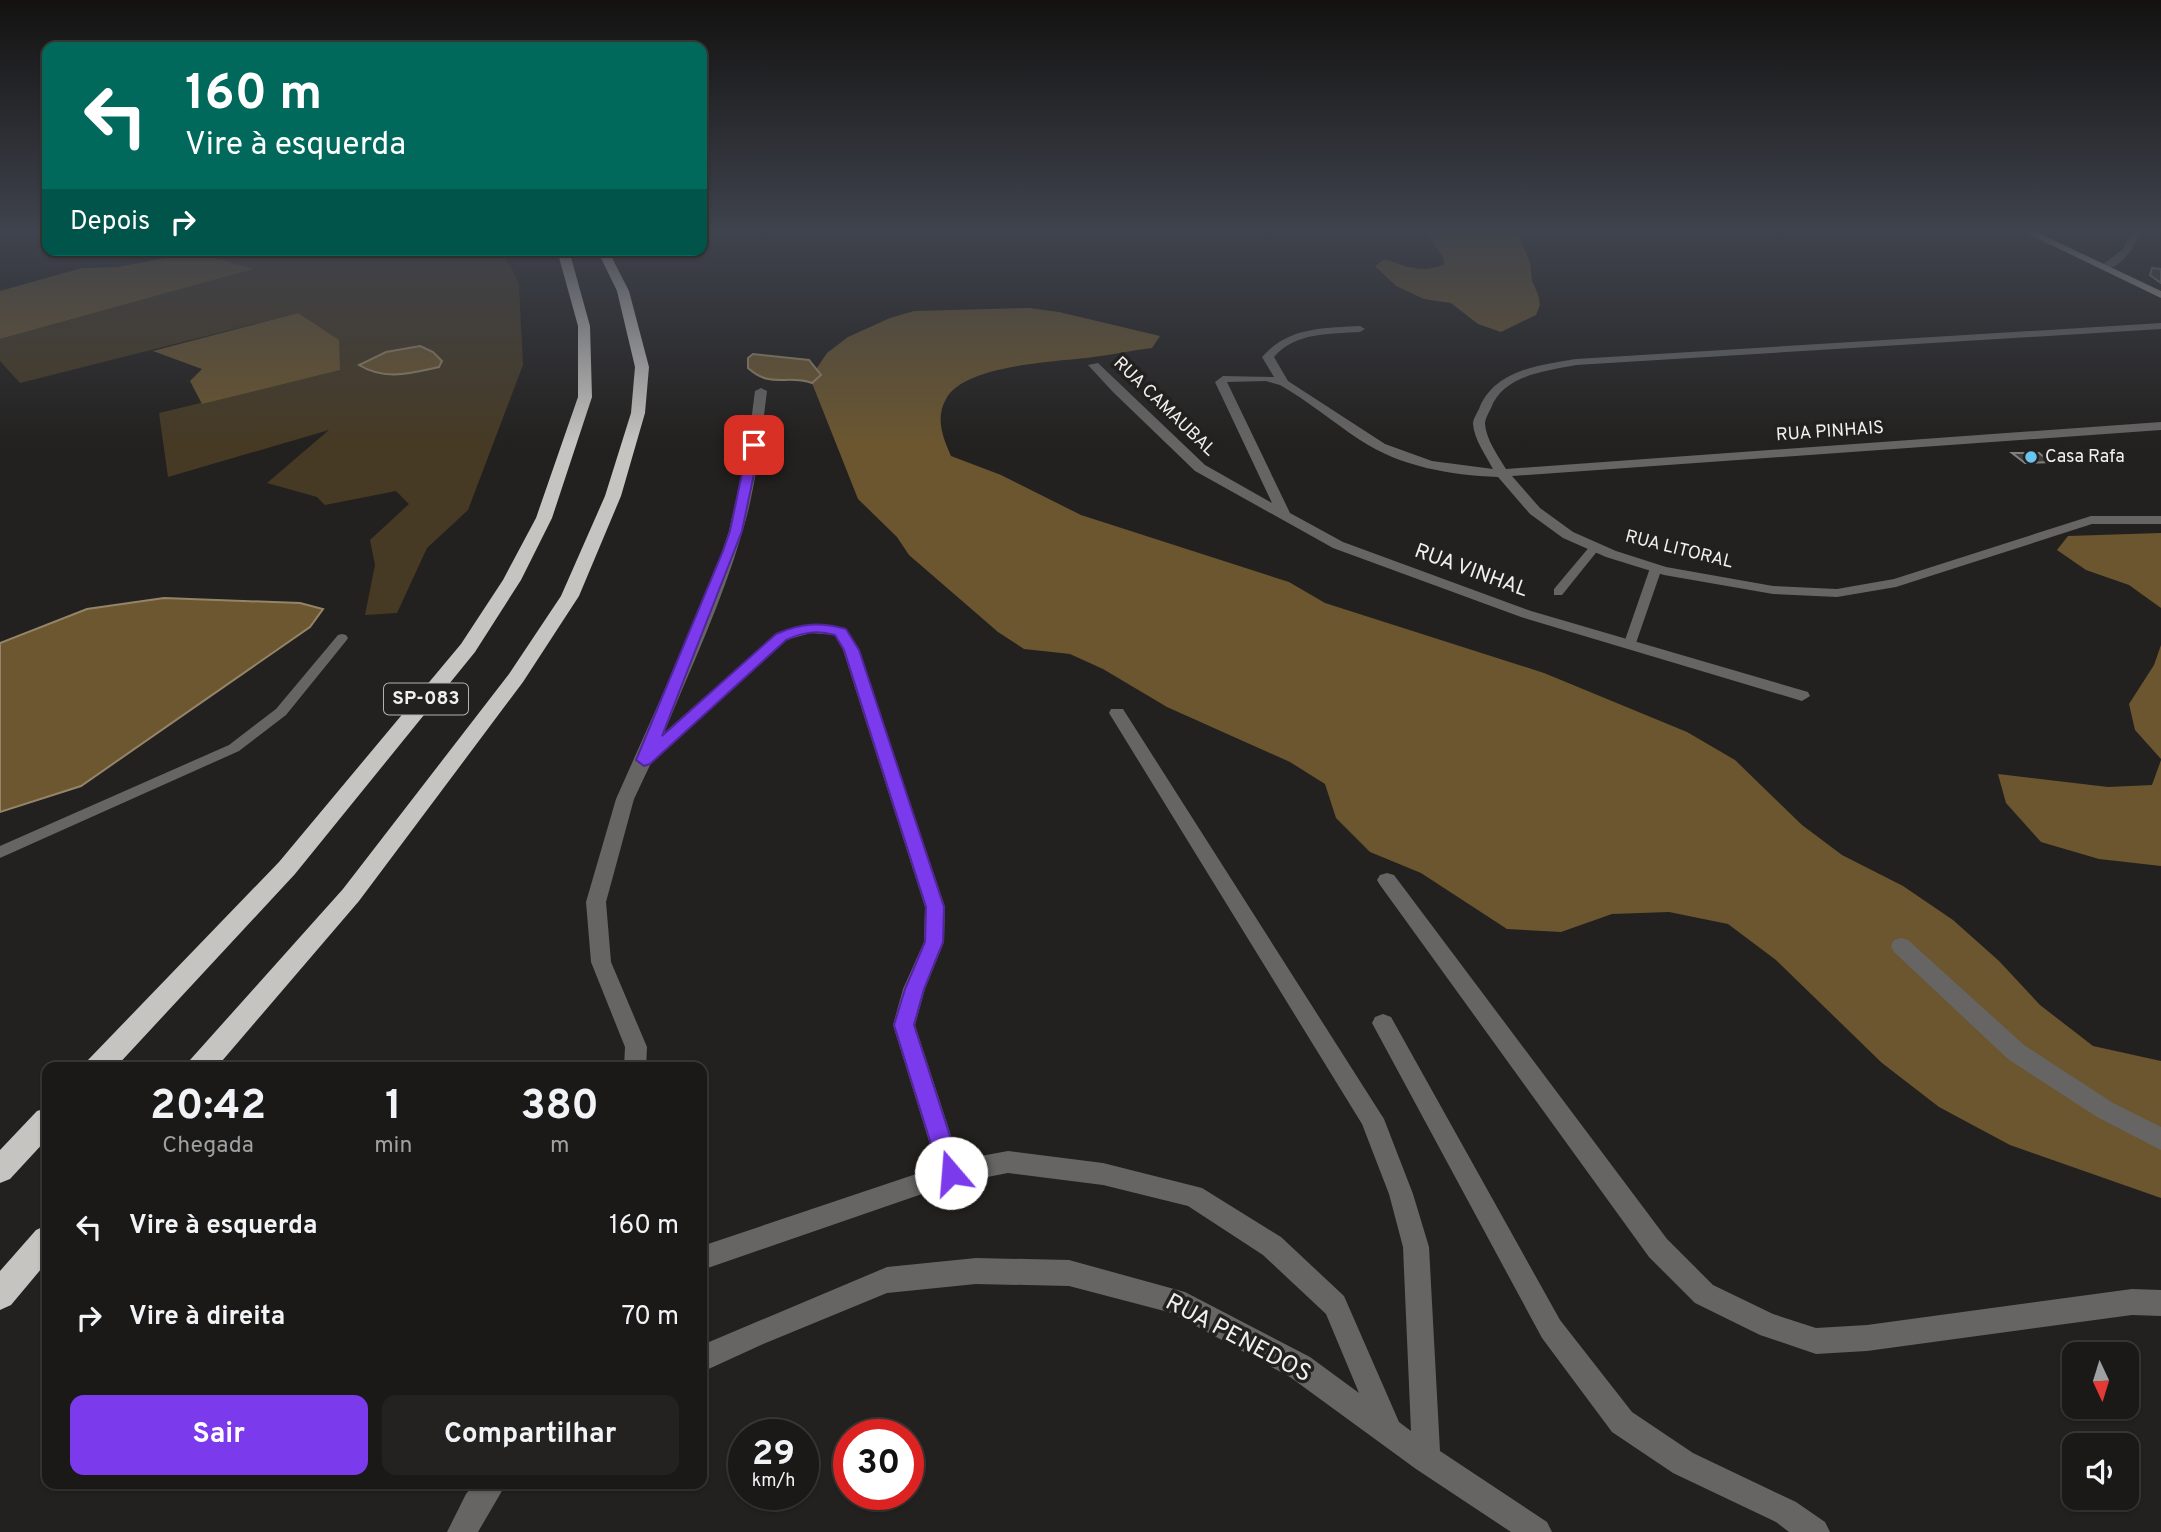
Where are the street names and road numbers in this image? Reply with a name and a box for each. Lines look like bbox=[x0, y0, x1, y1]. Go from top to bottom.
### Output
street label: RUA CAMAUBAL bbox=[1108, 352, 1220, 462]
street label: RUA PINHAIS bbox=[1775, 417, 1885, 447]
street label: RUA LITORAL bbox=[1623, 525, 1735, 575]
street label: RUA VINHAL bbox=[1410, 538, 1532, 604]
road number: SP-083 bbox=[384, 684, 468, 714]
street label: RUA PENEDOS bbox=[1160, 1288, 1316, 1390]

